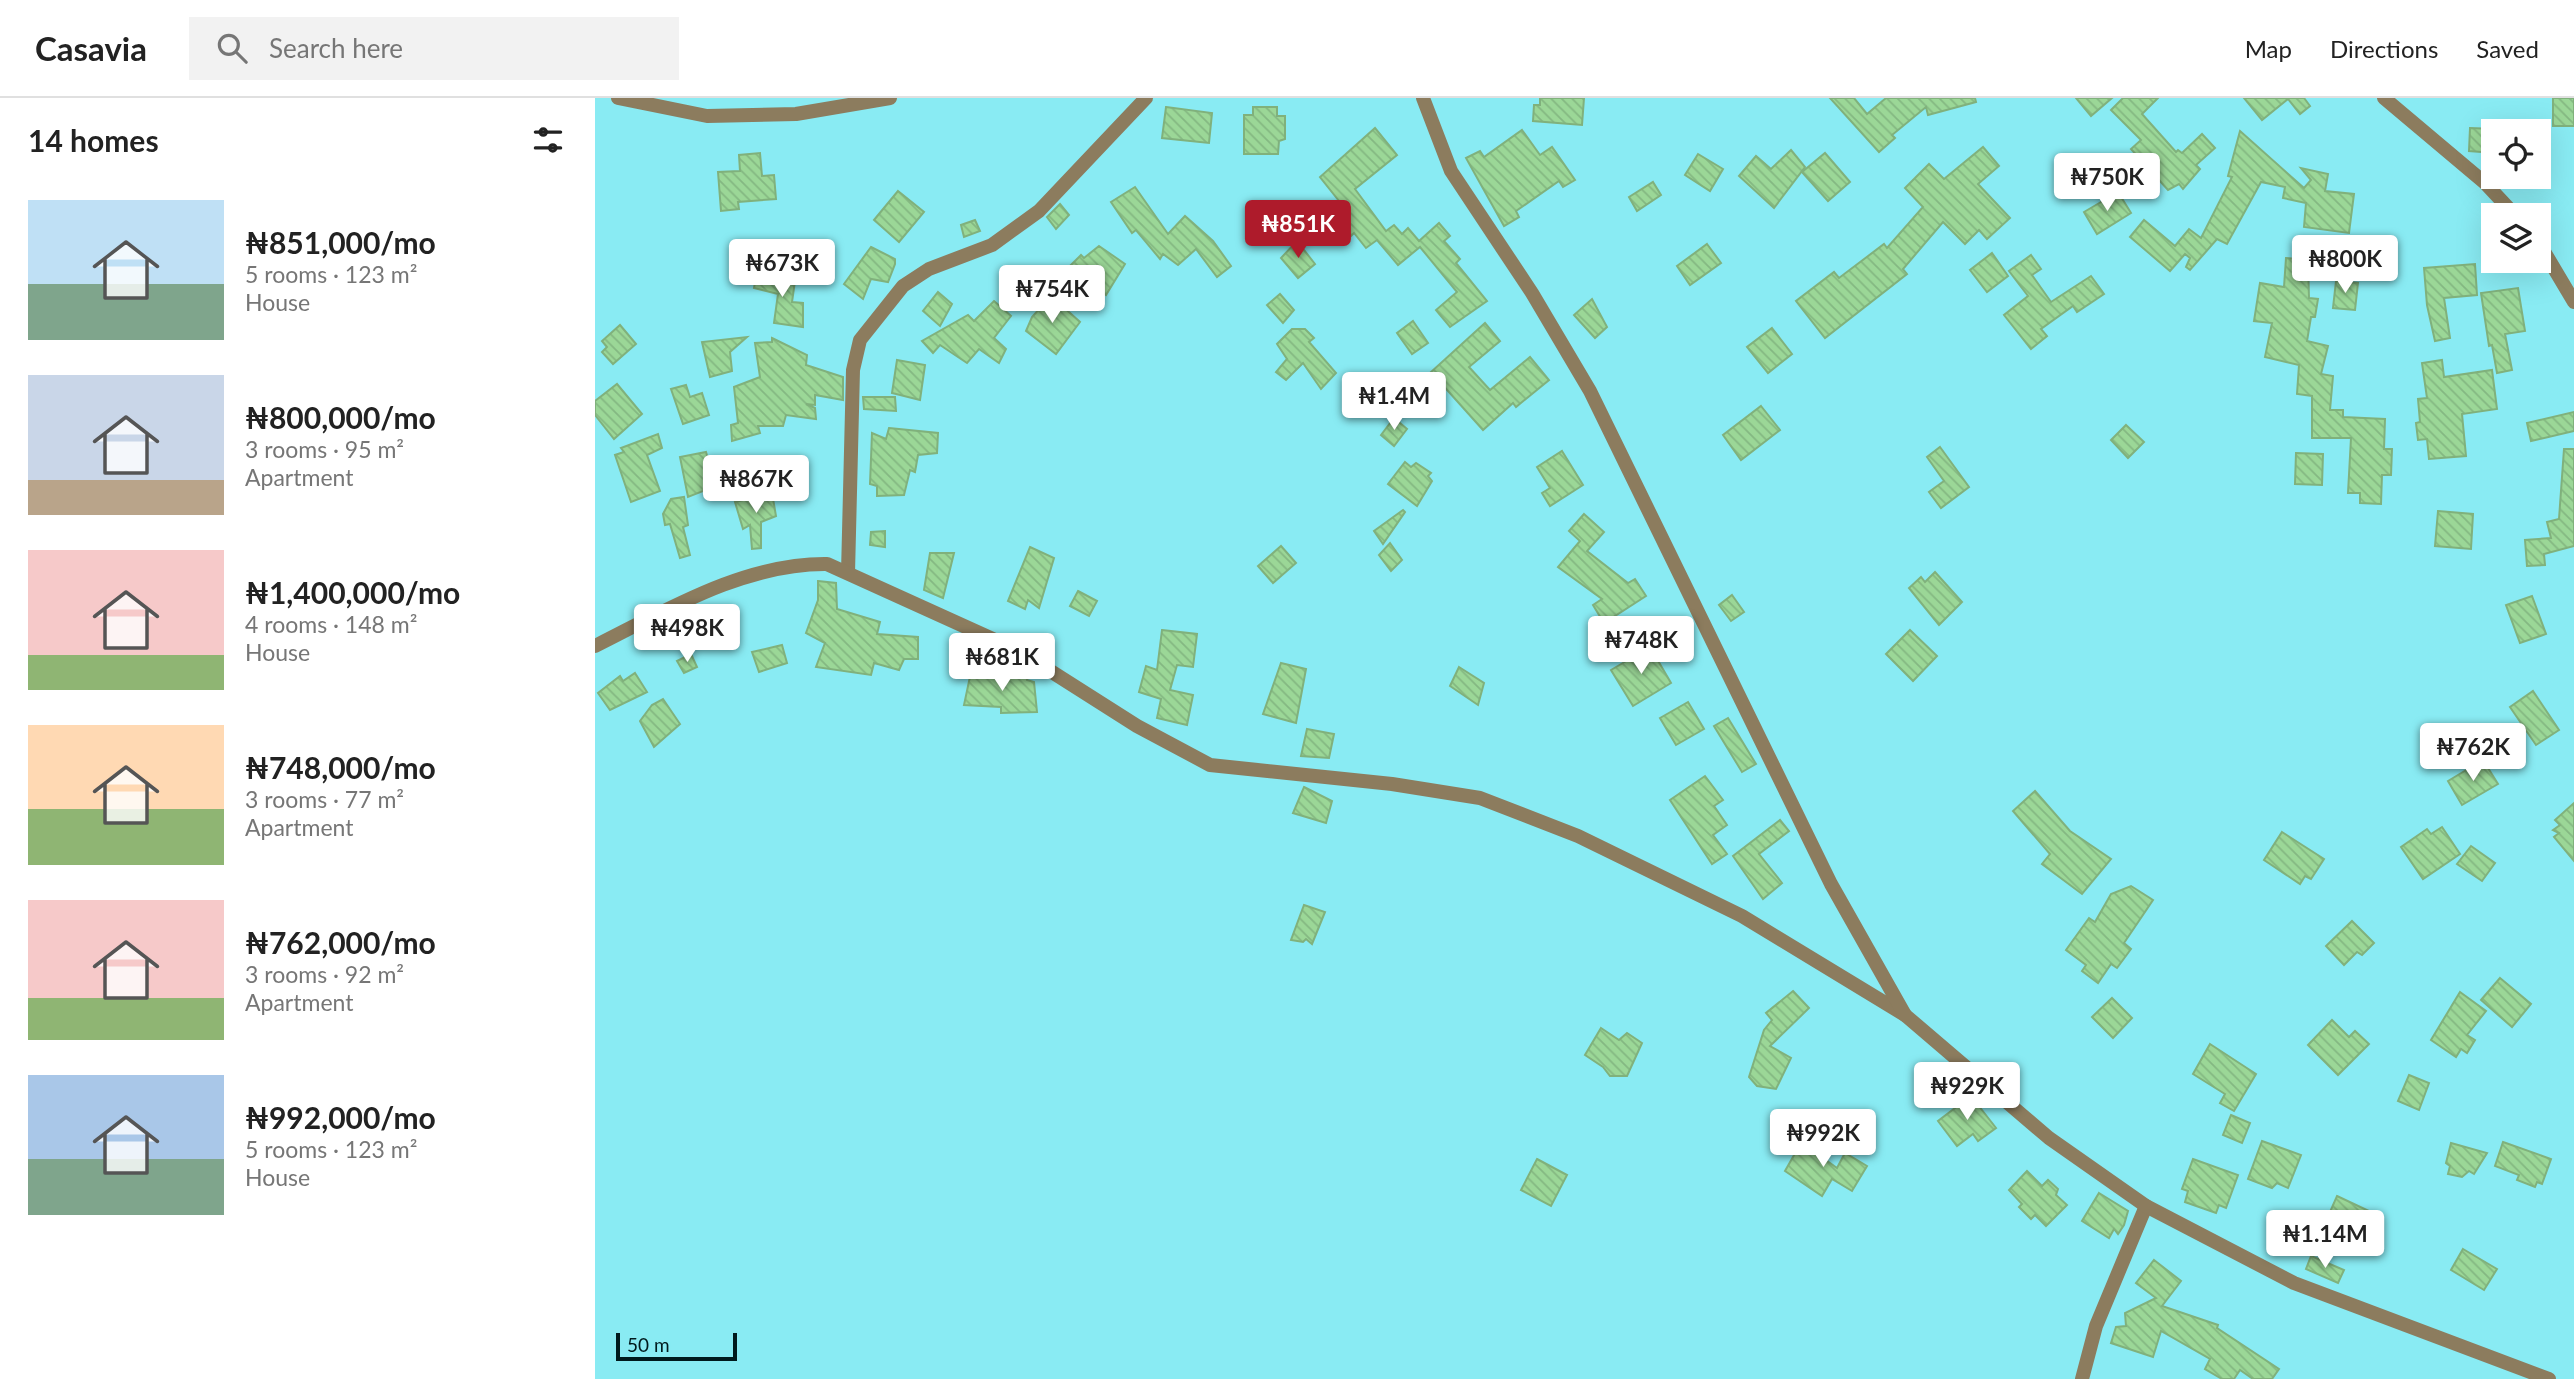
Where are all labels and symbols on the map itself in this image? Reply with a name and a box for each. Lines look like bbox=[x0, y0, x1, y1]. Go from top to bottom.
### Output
pin: ₦750K bbox=[2058, 153, 2156, 213]
pin: ₦851K bbox=[1249, 200, 1347, 260]
pin: ₦800K bbox=[2296, 236, 2394, 295]
pin: ₦673K bbox=[733, 240, 831, 299]
pin: ₦754K bbox=[1003, 266, 1101, 325]
pin: ₦1.4M bbox=[1345, 372, 1443, 432]
pin: ₦867K bbox=[707, 456, 805, 515]
pin: ₦498K bbox=[638, 604, 736, 664]
pin: ₦748K bbox=[1592, 616, 1690, 676]
pin: ₦681K bbox=[953, 634, 1051, 693]
pin: ₦762K bbox=[2424, 724, 2522, 783]
pin: ₦929K bbox=[1918, 1062, 2016, 1122]
pin: ₦992K bbox=[1774, 1110, 1872, 1169]
pin: ₦1.14M bbox=[2268, 1210, 2382, 1270]
scale bar bbox=[616, 1330, 737, 1362]

